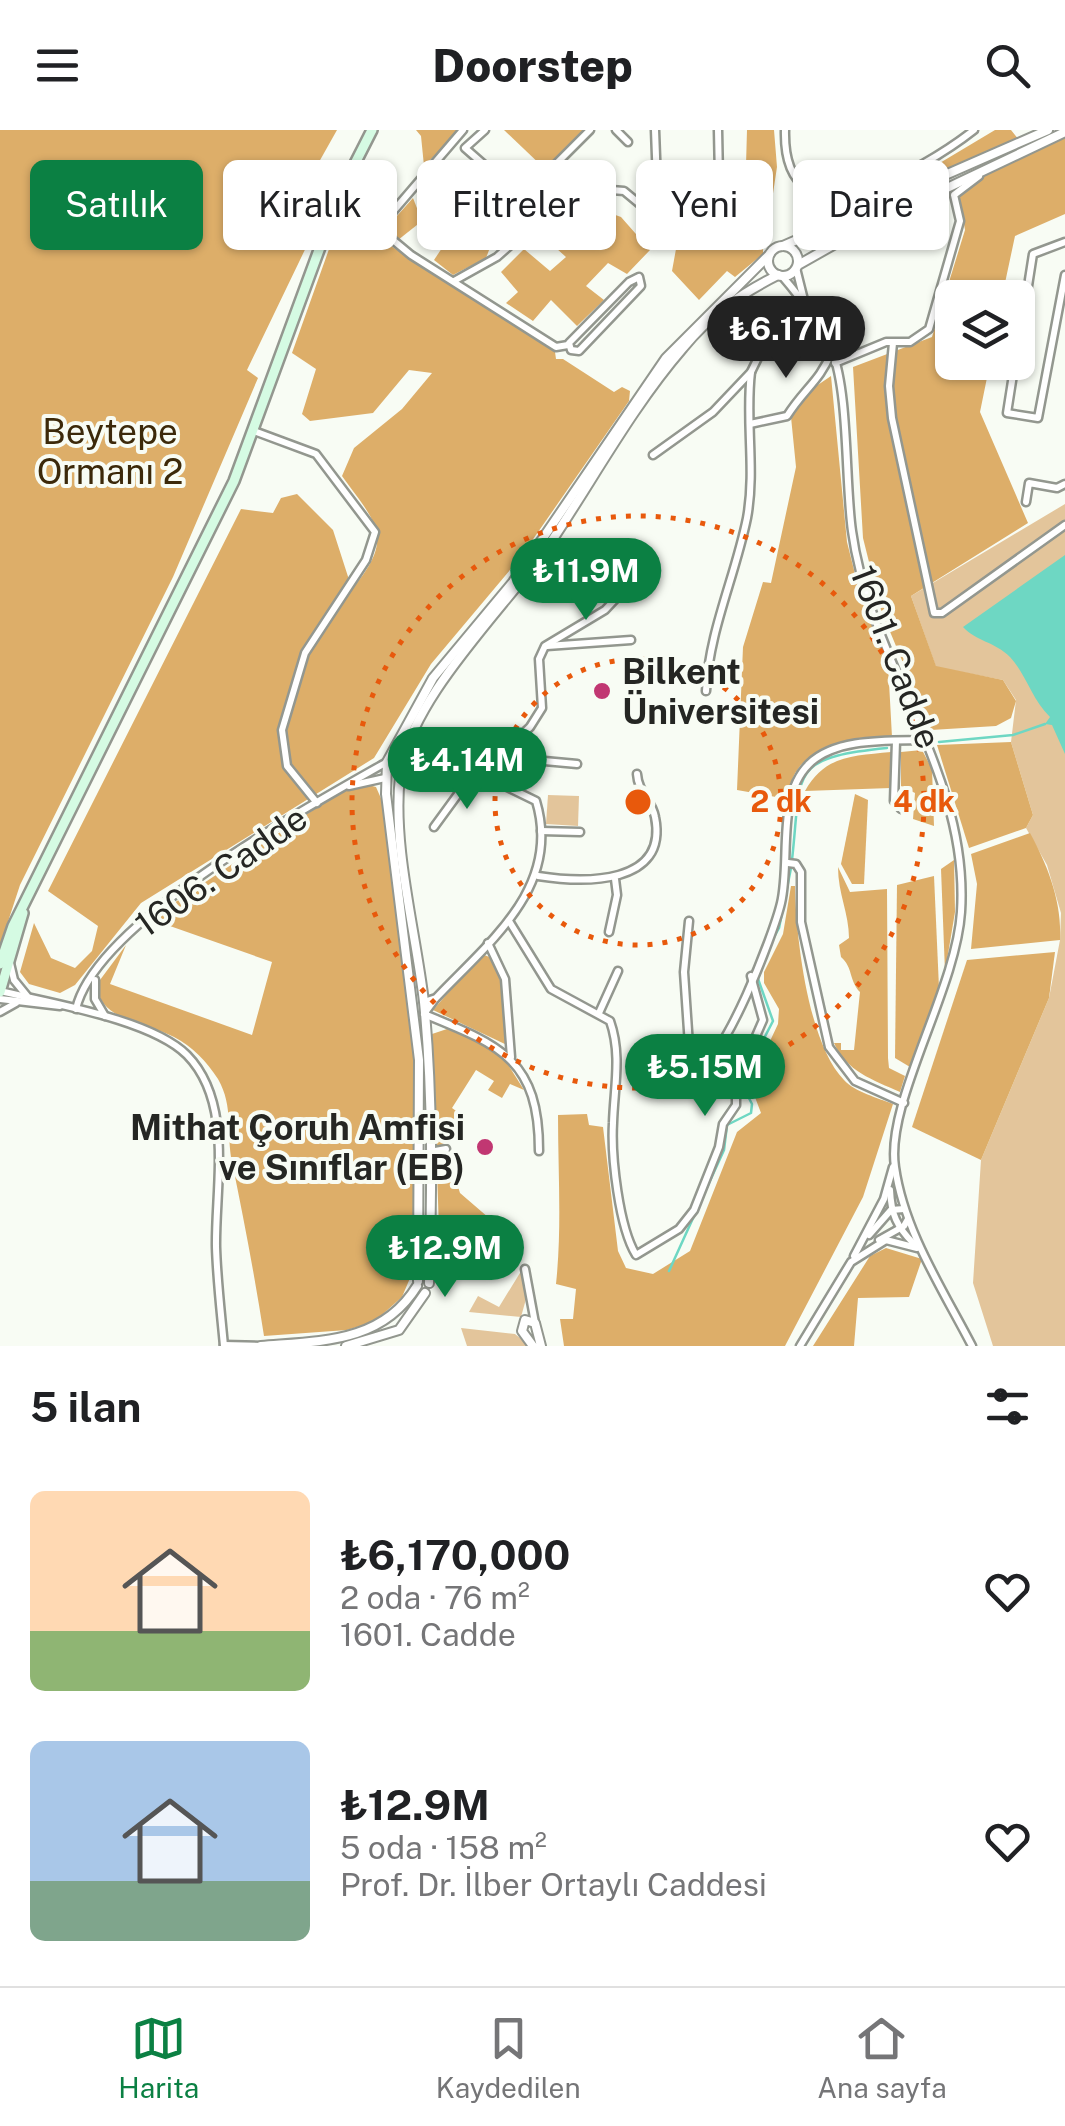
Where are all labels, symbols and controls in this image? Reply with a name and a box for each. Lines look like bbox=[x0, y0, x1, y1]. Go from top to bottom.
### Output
icon: menu bbox=[30, 38, 85, 93]
icon: search bbox=[980, 38, 1035, 93]
text: Doorstep bbox=[432, 39, 633, 92]
chip: Satılık bbox=[30, 160, 203, 250]
chip: Kiralık bbox=[223, 160, 397, 250]
chip: Filtreler bbox=[417, 160, 616, 250]
chip: Yeni bbox=[636, 160, 773, 250]
chip: Daire bbox=[793, 160, 949, 250]
map controls bbox=[935, 280, 1035, 380]
button: layers bbox=[935, 280, 1035, 380]
pin: ₺6.17M bbox=[705, 296, 867, 381]
text: ₺6.17M bbox=[729, 310, 843, 347]
park label: Beytepe Ormanı 2 bbox=[37, 411, 183, 492]
pin: ₺11.9M bbox=[505, 538, 667, 623]
text: ₺11.9M bbox=[532, 552, 640, 589]
street label: 1601. Cadde bbox=[842, 560, 950, 754]
place label: Bilkent Üniversitesi bbox=[622, 651, 819, 732]
marker: Bilkent Üniversitesi bbox=[591, 680, 613, 702]
pin: ₺4.14M bbox=[386, 727, 548, 812]
text: ₺4.14M bbox=[410, 741, 524, 778]
text: 2 dk bbox=[750, 783, 812, 819]
text: 4 dk bbox=[893, 783, 955, 819]
centre of rings bbox=[620, 784, 656, 820]
street label: 1606. Cadde bbox=[127, 797, 315, 945]
pin: ₺5.15M bbox=[624, 1034, 786, 1119]
text: ₺5.15M bbox=[647, 1048, 763, 1085]
place label: Mithat Çoruh Amfisi ve Sınıflar (EB) bbox=[130, 1107, 465, 1188]
marker: Mithat Çoruh Amfisi ve Sınıflar (EB) bbox=[474, 1136, 496, 1158]
pin: ₺12.9M bbox=[364, 1215, 526, 1300]
text: ₺12.9M bbox=[388, 1229, 502, 1266]
icon: filters bbox=[980, 1379, 1035, 1434]
text: 5 ilan bbox=[30, 1382, 141, 1431]
text: ₺6,170,000 bbox=[340, 1530, 570, 1579]
icon: home bbox=[110, 1531, 230, 1651]
icon: heart bbox=[980, 1564, 1035, 1619]
text: 2 oda · 76 m² bbox=[340, 1579, 530, 1616]
text: 1601. Cadde bbox=[340, 1616, 516, 1653]
text: ₺12.9M bbox=[340, 1780, 490, 1829]
icon: home bbox=[110, 1781, 230, 1901]
icon: heart bbox=[980, 1814, 1035, 1869]
text: 5 oda · 158 m² bbox=[340, 1829, 547, 1866]
text: Prof. Dr. İlber Ortaylı Caddesi bbox=[340, 1866, 767, 1903]
tab: Harita bbox=[118, 2011, 199, 2104]
tab: Kaydedilen bbox=[436, 2011, 581, 2104]
tab: Ana sayfa bbox=[817, 2011, 947, 2104]

